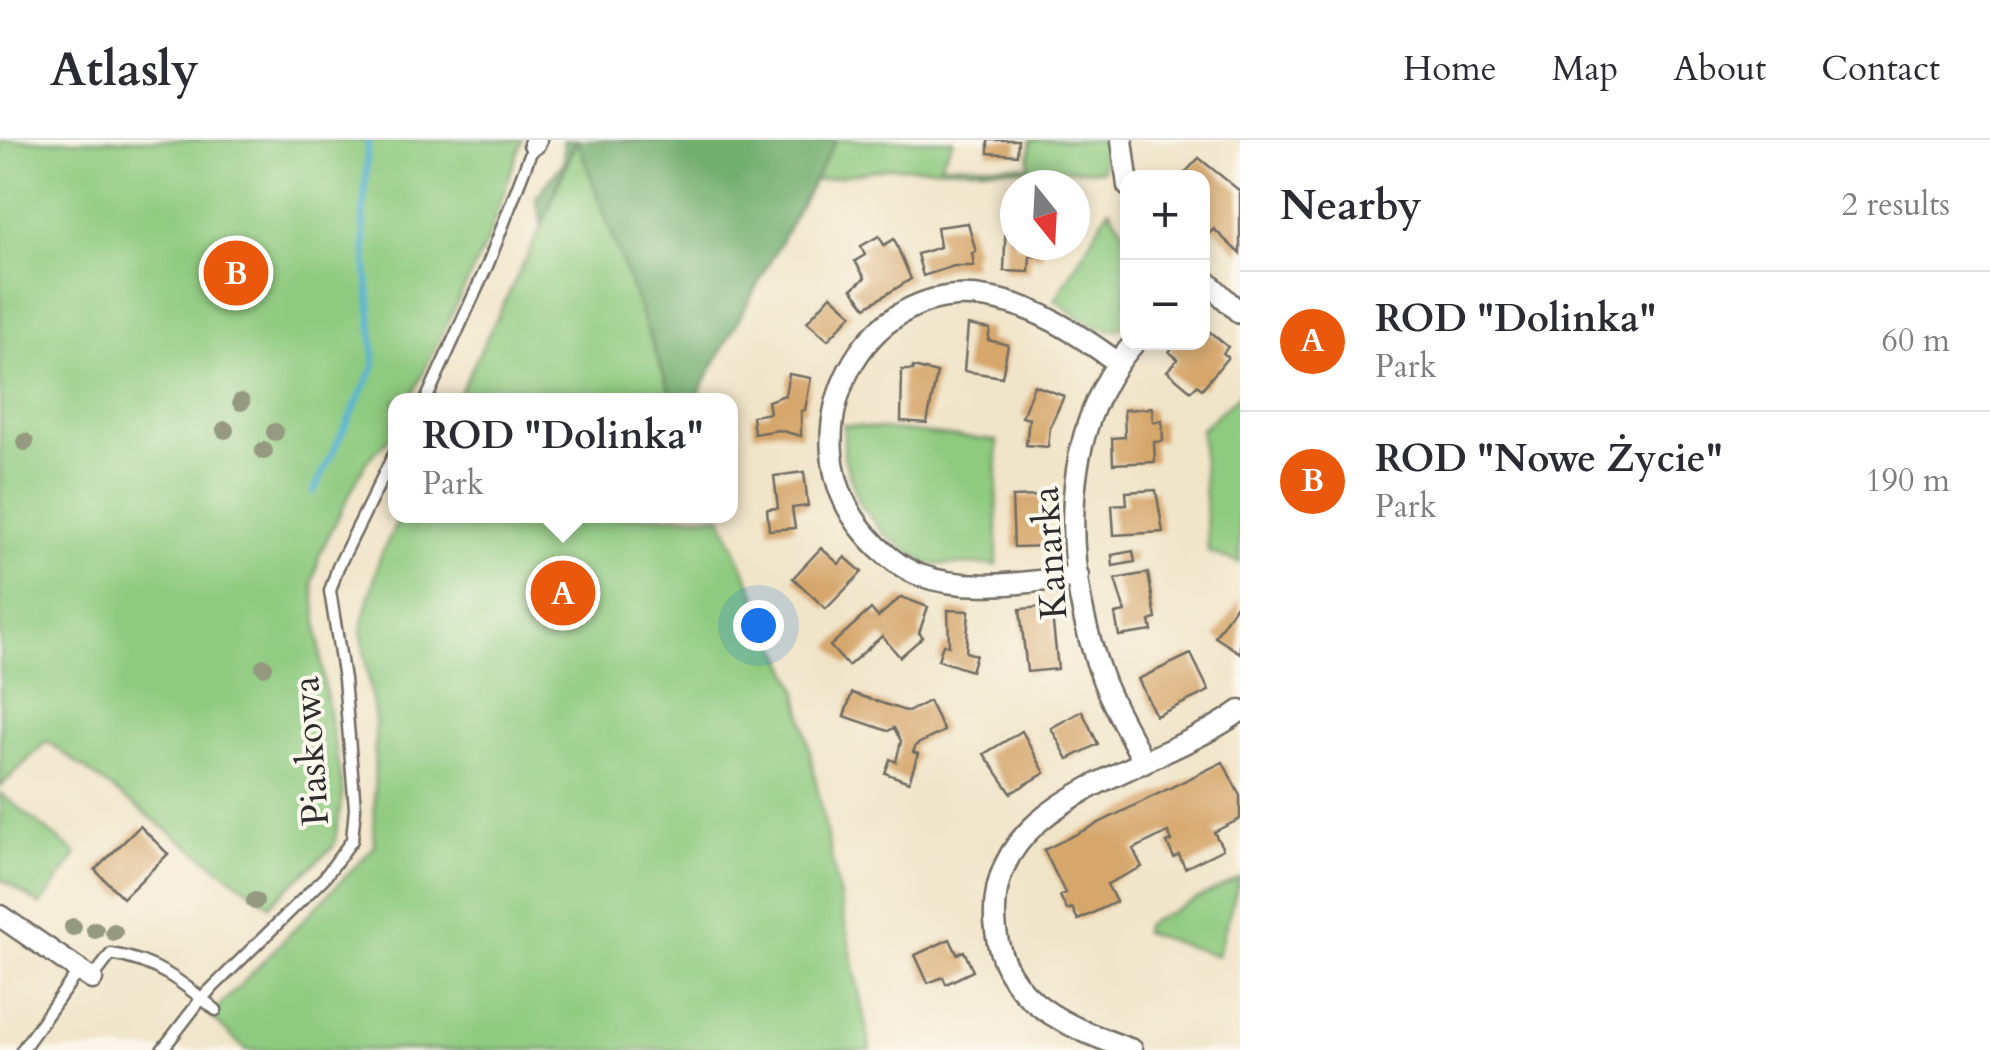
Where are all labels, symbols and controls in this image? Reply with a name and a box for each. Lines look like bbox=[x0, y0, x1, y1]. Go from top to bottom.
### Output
text: Atlasly bbox=[50, 37, 199, 102]
text: Home bbox=[1403, 45, 1497, 93]
text: Map bbox=[1552, 45, 1618, 93]
text: About bbox=[1673, 45, 1766, 93]
text: Contact bbox=[1821, 45, 1940, 93]
north arrow bbox=[1000, 170, 1090, 260]
map controls bbox=[1120, 170, 1210, 350]
button: + bbox=[1120, 170, 1210, 260]
text: Nearby bbox=[1280, 177, 1422, 234]
text: 2 results bbox=[1842, 183, 1950, 227]
pin: B bbox=[204, 236, 268, 310]
button: − bbox=[1120, 260, 1210, 350]
text: ROD "Dolinka" bbox=[1375, 293, 1656, 345]
text: A bbox=[1300, 319, 1325, 363]
text: 60 m bbox=[1882, 319, 1950, 363]
text: Park bbox=[1375, 345, 1437, 389]
popup bbox=[388, 393, 738, 523]
text: ROD "Dolinka" bbox=[422, 410, 704, 462]
text: ROD "Nowe Życie" bbox=[1375, 433, 1723, 485]
text: B bbox=[1301, 459, 1324, 503]
text: 190 m bbox=[1865, 459, 1950, 503]
text: Park bbox=[422, 462, 484, 506]
street label: Kanarka bbox=[1019, 485, 1081, 621]
text: Park bbox=[1375, 485, 1437, 529]
pin: A bbox=[530, 556, 596, 630]
your location bbox=[733, 600, 784, 651]
street label: Piaskowa bbox=[280, 674, 342, 828]

